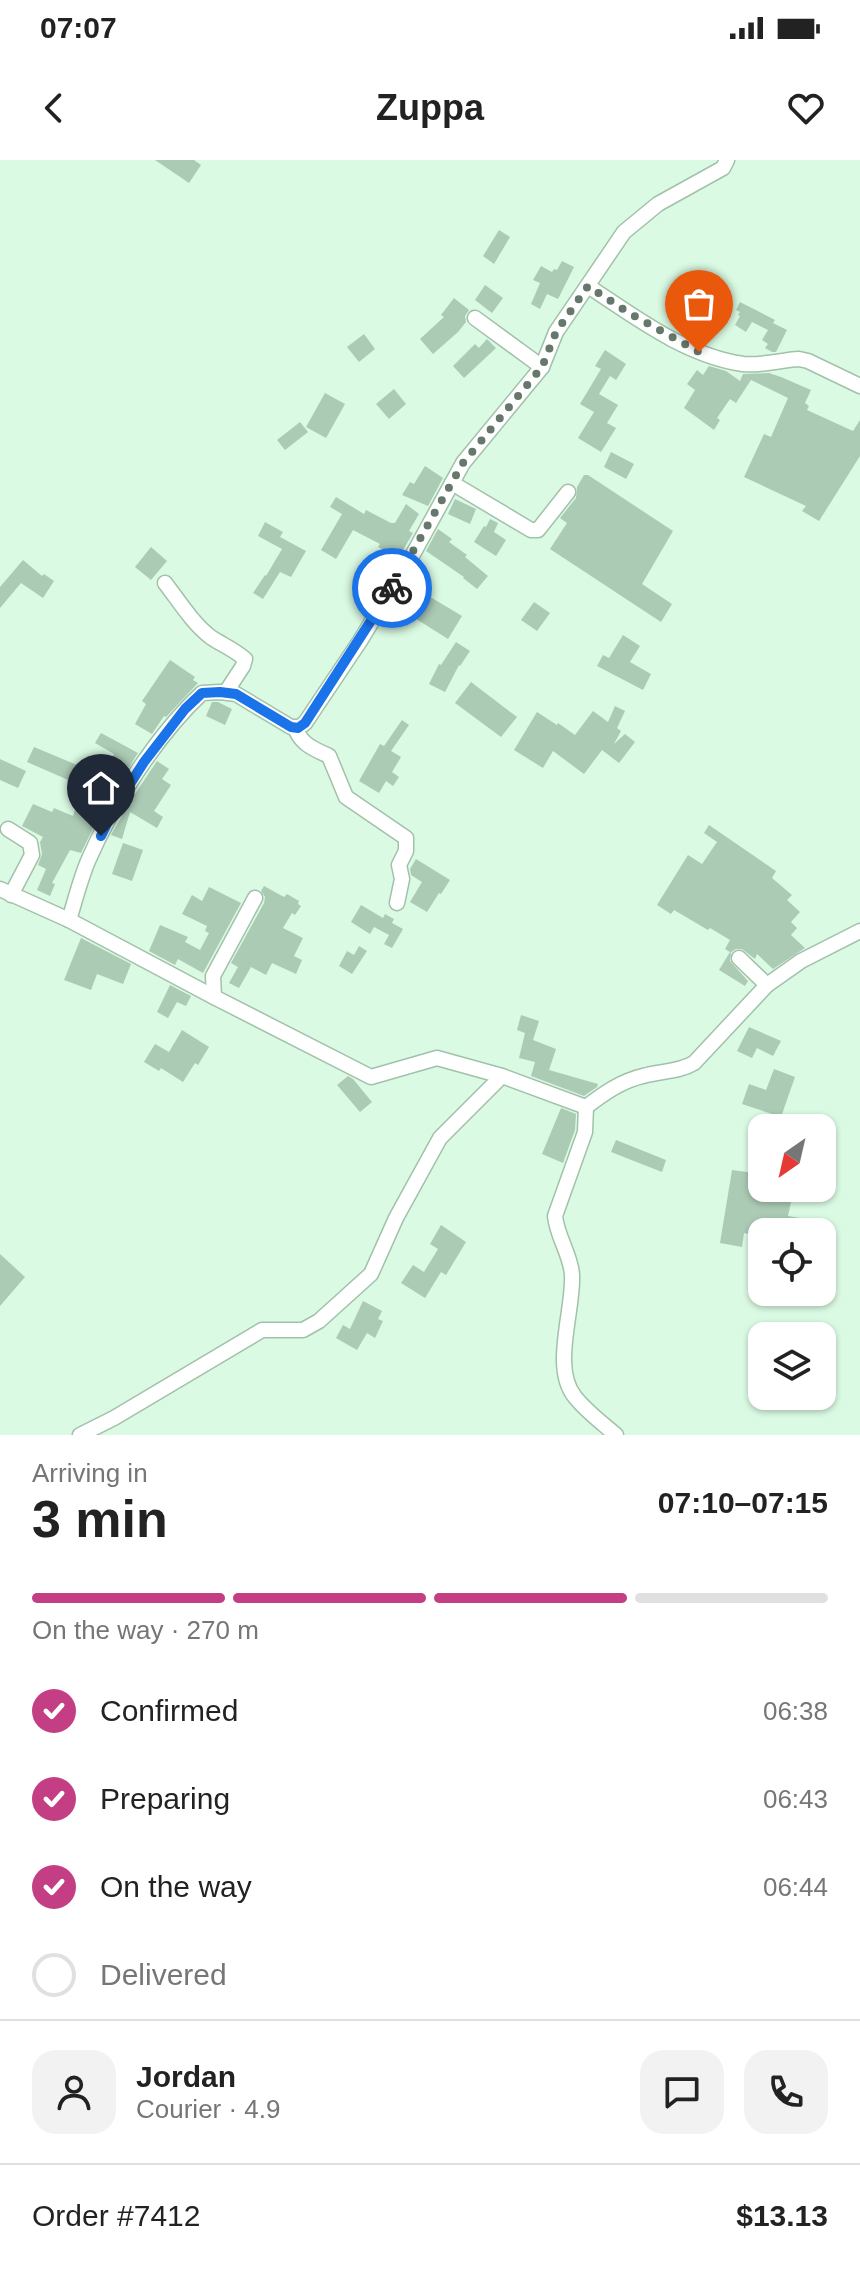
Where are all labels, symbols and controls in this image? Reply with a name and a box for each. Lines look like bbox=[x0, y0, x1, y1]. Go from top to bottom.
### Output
text: 07:07 bbox=[40, 11, 117, 44]
icon: back bbox=[32, 86, 76, 130]
icon: heart bbox=[784, 86, 828, 130]
text: Zuppa bbox=[376, 87, 484, 128]
pin bbox=[665, 270, 733, 352]
icon: bag bbox=[677, 282, 721, 326]
courier bbox=[352, 548, 432, 628]
icon: bike bbox=[370, 566, 414, 610]
pin bbox=[67, 754, 135, 836]
icon: home bbox=[79, 766, 123, 810]
north arrow bbox=[748, 1114, 836, 1202]
map controls bbox=[748, 1114, 836, 1410]
button: locate bbox=[748, 1218, 836, 1306]
button: layers bbox=[748, 1322, 836, 1410]
text: Arriving in bbox=[32, 1458, 148, 1488]
text: 07:10–07:15 bbox=[658, 1486, 828, 1519]
text: 3 min bbox=[32, 1490, 168, 1548]
text: On the way · 270 m bbox=[32, 1615, 259, 1645]
icon: check bbox=[32, 1689, 76, 1733]
text: Confirmed bbox=[100, 1694, 238, 1727]
text: 06:38 bbox=[763, 1696, 828, 1726]
icon: check bbox=[32, 1777, 76, 1821]
text: Preparing bbox=[100, 1782, 230, 1815]
text: 06:43 bbox=[763, 1784, 828, 1814]
icon: check bbox=[32, 1865, 76, 1909]
text: On the way bbox=[100, 1870, 252, 1903]
text: 06:44 bbox=[763, 1872, 828, 1902]
text: Delivered bbox=[100, 1958, 227, 1991]
button: person bbox=[32, 2050, 116, 2134]
button: chat bbox=[640, 2050, 724, 2134]
button: phone bbox=[744, 2050, 828, 2134]
text: Jordan bbox=[136, 2060, 236, 2093]
text: Courier · 4.9 bbox=[136, 2094, 281, 2124]
text: Order #7412 bbox=[32, 2199, 200, 2232]
text: $13.13 bbox=[736, 2199, 828, 2232]

